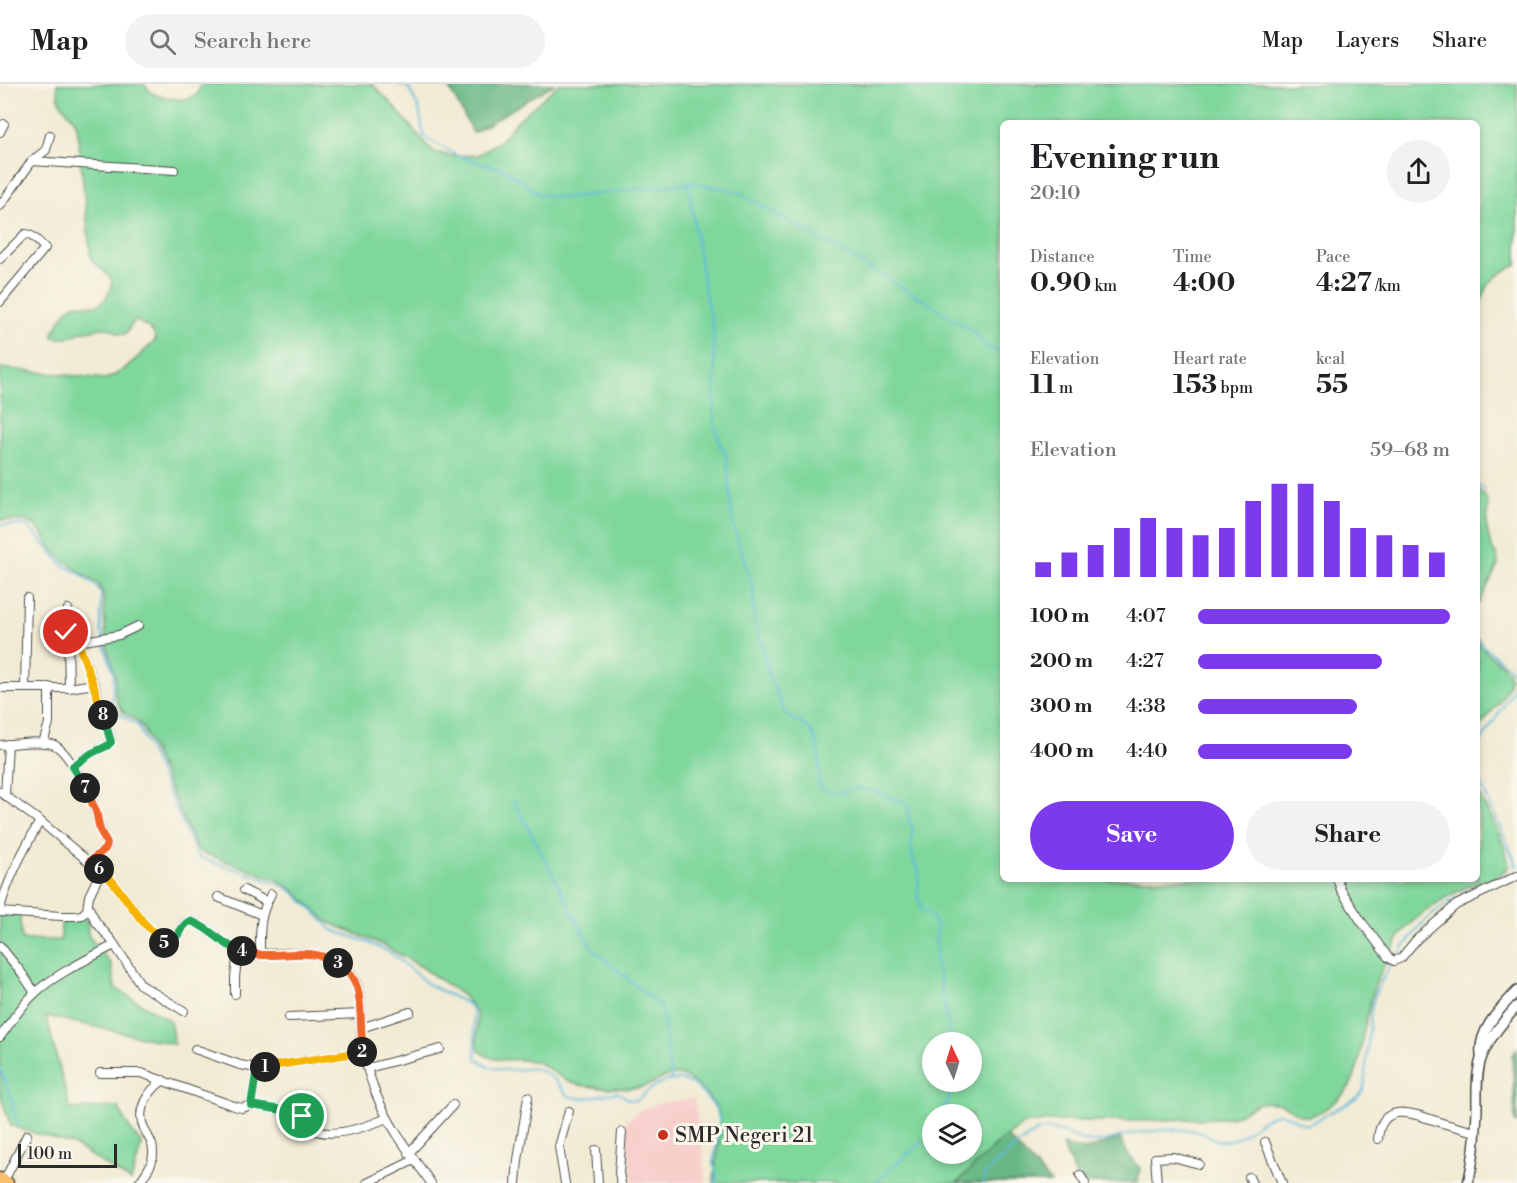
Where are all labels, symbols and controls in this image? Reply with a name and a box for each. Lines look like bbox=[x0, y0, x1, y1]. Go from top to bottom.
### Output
search box bbox=[125, 14, 545, 68]
text: Map bbox=[30, 24, 89, 59]
icon: search bbox=[146, 25, 179, 58]
text: Search here bbox=[194, 28, 311, 55]
text: Map bbox=[1262, 28, 1303, 54]
text: Layers bbox=[1336, 28, 1399, 54]
text: Share bbox=[1432, 28, 1487, 54]
text: Evening run bbox=[1030, 138, 1219, 179]
button: share bbox=[1387, 140, 1450, 203]
text: 20:10 bbox=[1030, 181, 1080, 206]
text: Distance bbox=[1030, 247, 1095, 267]
text: Time bbox=[1173, 247, 1212, 267]
text: Pace bbox=[1316, 247, 1350, 267]
text: 0.90 bbox=[1030, 267, 1091, 299]
text: 4:00 bbox=[1173, 267, 1235, 299]
text: 4:27 bbox=[1316, 267, 1372, 299]
text: km bbox=[1091, 276, 1117, 296]
text: /km bbox=[1372, 276, 1401, 296]
text: Elevation bbox=[1030, 349, 1099, 369]
text: Heart rate bbox=[1173, 349, 1247, 369]
text: kcal bbox=[1316, 349, 1345, 369]
text: 11 bbox=[1030, 369, 1056, 401]
text: 153 bbox=[1173, 369, 1217, 401]
text: 55 bbox=[1316, 369, 1348, 401]
text: m bbox=[1056, 378, 1073, 398]
text: bpm bbox=[1217, 378, 1253, 398]
text: Elevation bbox=[1030, 438, 1117, 463]
text: 59–68 m bbox=[1370, 438, 1450, 463]
text: 100 m bbox=[1030, 604, 1089, 629]
text: 4:07 bbox=[1126, 604, 1166, 629]
pin bbox=[40, 606, 91, 657]
icon: check bbox=[49, 615, 82, 648]
text: 200 m bbox=[1030, 649, 1093, 674]
text: 4:27 bbox=[1126, 649, 1164, 674]
text: 300 m bbox=[1030, 694, 1093, 719]
text: 4:38 bbox=[1126, 694, 1166, 719]
pin: 8 bbox=[88, 700, 118, 730]
text: 8 bbox=[98, 705, 108, 725]
text: 400 m bbox=[1030, 739, 1094, 764]
text: 4:40 bbox=[1126, 739, 1168, 764]
pin: 7 bbox=[70, 773, 100, 803]
text: 7 bbox=[80, 778, 90, 798]
button: Save bbox=[1030, 801, 1234, 870]
button: Share bbox=[1246, 801, 1450, 870]
pin: 6 bbox=[84, 854, 114, 884]
text: 6 bbox=[94, 859, 104, 879]
pin: 5 bbox=[149, 928, 179, 958]
text: 5 bbox=[159, 933, 169, 953]
pin: 4 bbox=[227, 936, 257, 966]
text: 4 bbox=[237, 941, 247, 961]
pin: 3 bbox=[323, 948, 353, 978]
text: 3 bbox=[333, 953, 343, 973]
north arrow bbox=[922, 1032, 982, 1092]
map controls bbox=[922, 1032, 982, 1164]
pin: 2 bbox=[347, 1037, 377, 1067]
text: 2 bbox=[357, 1042, 367, 1062]
pin: 1 bbox=[250, 1052, 280, 1082]
text: 1 bbox=[261, 1057, 269, 1077]
pin bbox=[276, 1090, 327, 1141]
icon: arrive bbox=[285, 1099, 318, 1132]
button: layers bbox=[922, 1104, 982, 1164]
place label: SMP Negeri 21 bbox=[675, 1123, 814, 1149]
marker: SMP Negeri 21 bbox=[656, 1128, 670, 1142]
scale bar bbox=[18, 1141, 117, 1168]
text: 100 m bbox=[27, 1144, 72, 1164]

